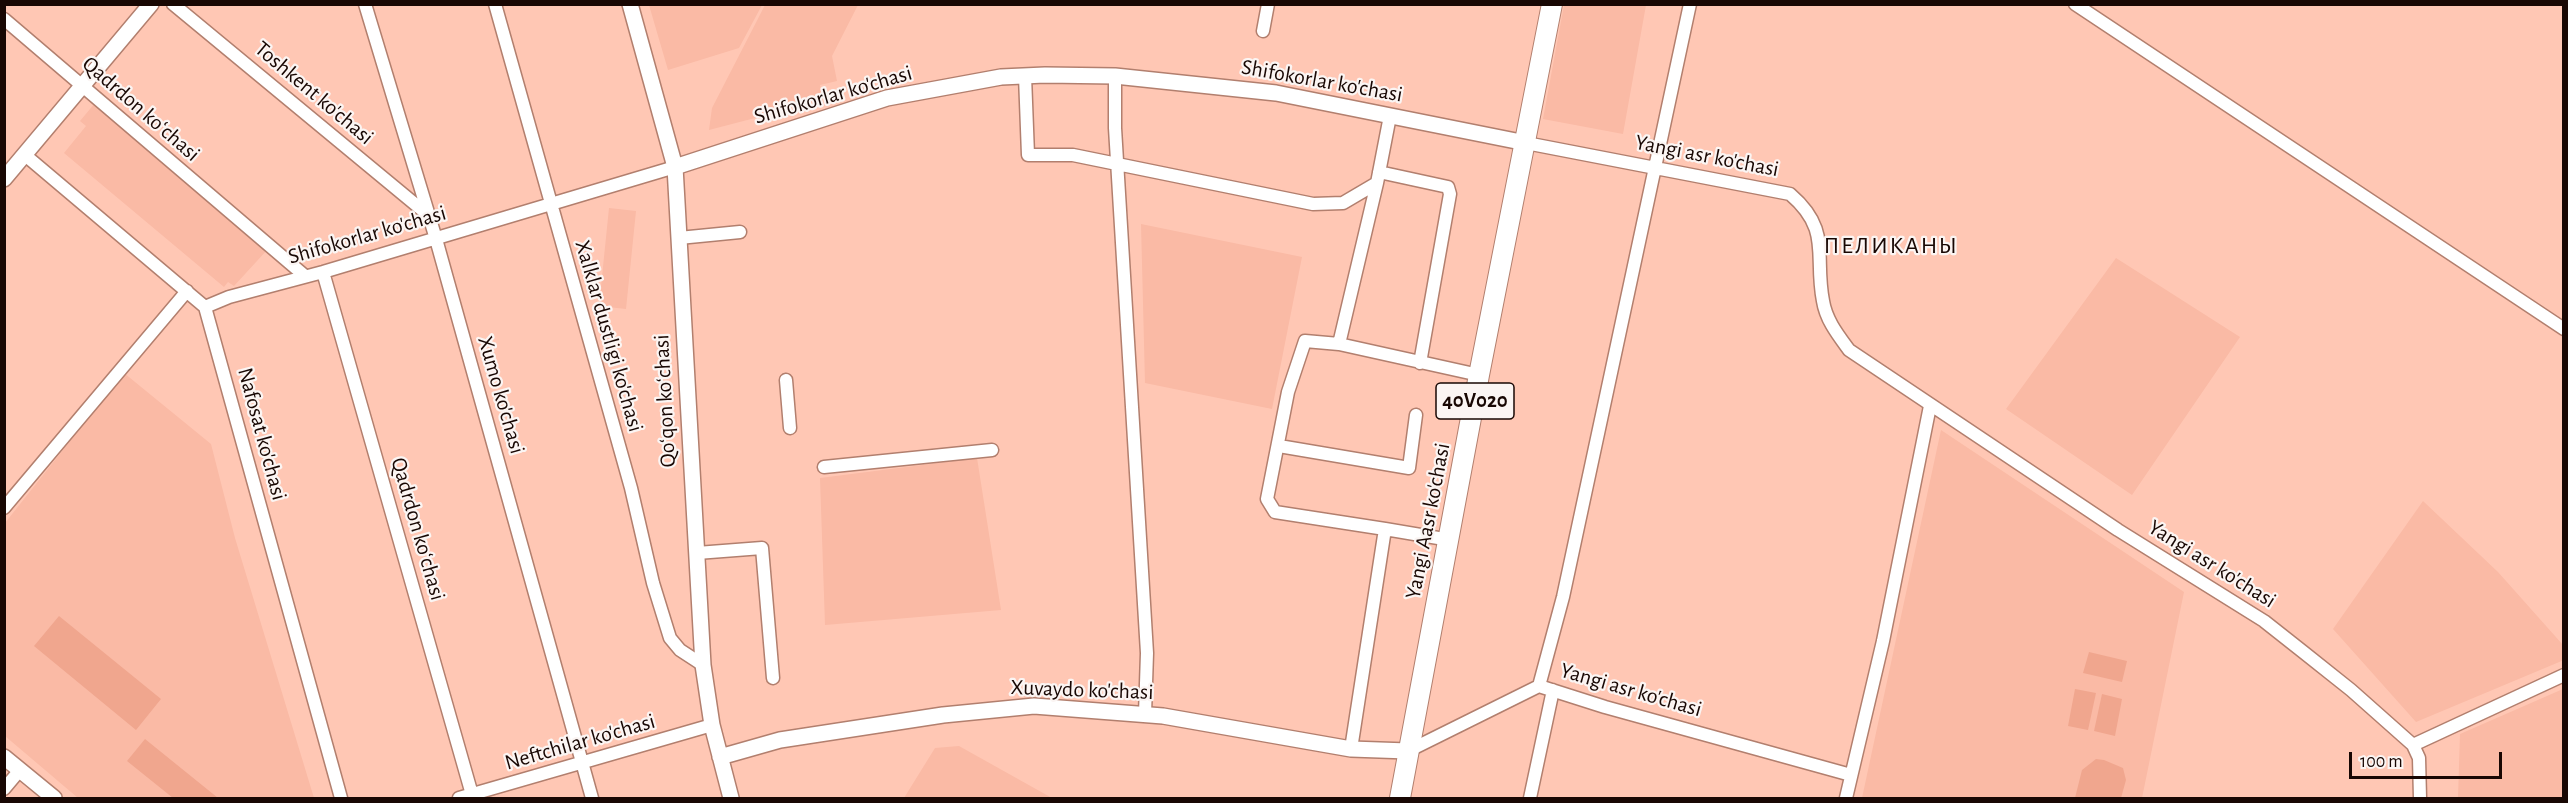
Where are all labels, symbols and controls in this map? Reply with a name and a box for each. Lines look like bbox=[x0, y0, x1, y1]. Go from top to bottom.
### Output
street label: Toshkent ko'chasi bbox=[249, 36, 379, 150]
street label: Qadrdon koʻchasi bbox=[77, 51, 205, 167]
street label: Shifokorlar ko'chasi bbox=[1239, 54, 1405, 108]
street label: Shifokorlar ko'chasi bbox=[751, 60, 915, 130]
street label: Yangi asr ko'chasi bbox=[1633, 129, 1781, 183]
street label: Shifokorlar ko'chasi bbox=[285, 200, 449, 270]
district label: ПЕЛИКАНЫ bbox=[1824, 232, 1958, 260]
street label: Xalklar dustligi ko'chasi bbox=[569, 237, 649, 435]
street label: Xumo ko'chasi bbox=[472, 333, 530, 457]
street label: Qoʻqon koʻchasi bbox=[648, 334, 682, 468]
street label: Nafosat ko'chasi bbox=[232, 365, 292, 503]
road number: 40V020 bbox=[1436, 383, 1514, 419]
street label: Yangi Aasr ko'chasi bbox=[1400, 441, 1456, 601]
street label: Qadrdon koʻchasi bbox=[385, 455, 451, 603]
street label: Yangi asr ko'chasi bbox=[2143, 514, 2281, 614]
street label: Yangi asr ko'chasi bbox=[1557, 657, 1705, 723]
street label: Xuvaydo ko'chasi bbox=[1010, 674, 1154, 706]
street label: Neftchilar ko'chasi bbox=[502, 708, 658, 776]
scale bar bbox=[2352, 740, 2505, 778]
text: 100 m bbox=[2360, 753, 2403, 771]

